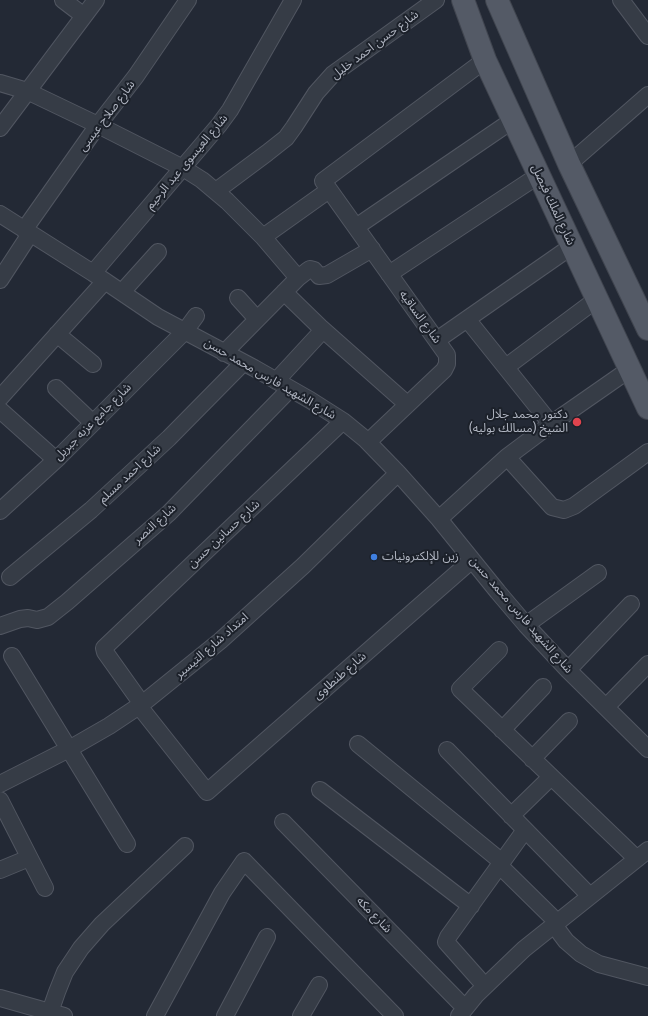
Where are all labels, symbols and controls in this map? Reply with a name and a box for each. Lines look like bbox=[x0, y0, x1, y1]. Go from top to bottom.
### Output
street label: شارع حسن احمد خليل bbox=[328, 7, 422, 83]
street label: شارع صلاح عيسى bbox=[76, 78, 138, 154]
street label: شارع العيسوى عبد الرحيم bbox=[143, 112, 231, 212]
street label: شارع الملك فيصل bbox=[528, 162, 578, 248]
street label: شارع الساقيه bbox=[396, 288, 444, 346]
street label: شارع الشهيد فارس محمد حسن bbox=[201, 335, 339, 423]
street label: شارع جامع عزبه جبريل bbox=[51, 380, 135, 464]
place label: دكتور محمد جلال الشيخ (مسالك بوليه) bbox=[469, 408, 568, 436]
marker: دكتور محمد جلال الشيخ (مسالك بوليه) bbox=[571, 416, 583, 428]
street label: شارع احمد مسلم bbox=[96, 442, 164, 506]
street label: شارع حسانين حسن bbox=[185, 497, 263, 571]
street label: شارع النصر bbox=[131, 501, 179, 547]
place label: زين للإلكترونيات bbox=[382, 550, 459, 564]
marker: زين للإلكترونيات bbox=[369, 552, 379, 562]
street label: شارع الشهيد فارس محمد حسن bbox=[466, 554, 576, 676]
street label: امتداد شارع التيسير bbox=[172, 610, 252, 682]
street label: شارع طنطاوى bbox=[311, 649, 369, 703]
street label: شارع مكه bbox=[353, 894, 395, 936]

